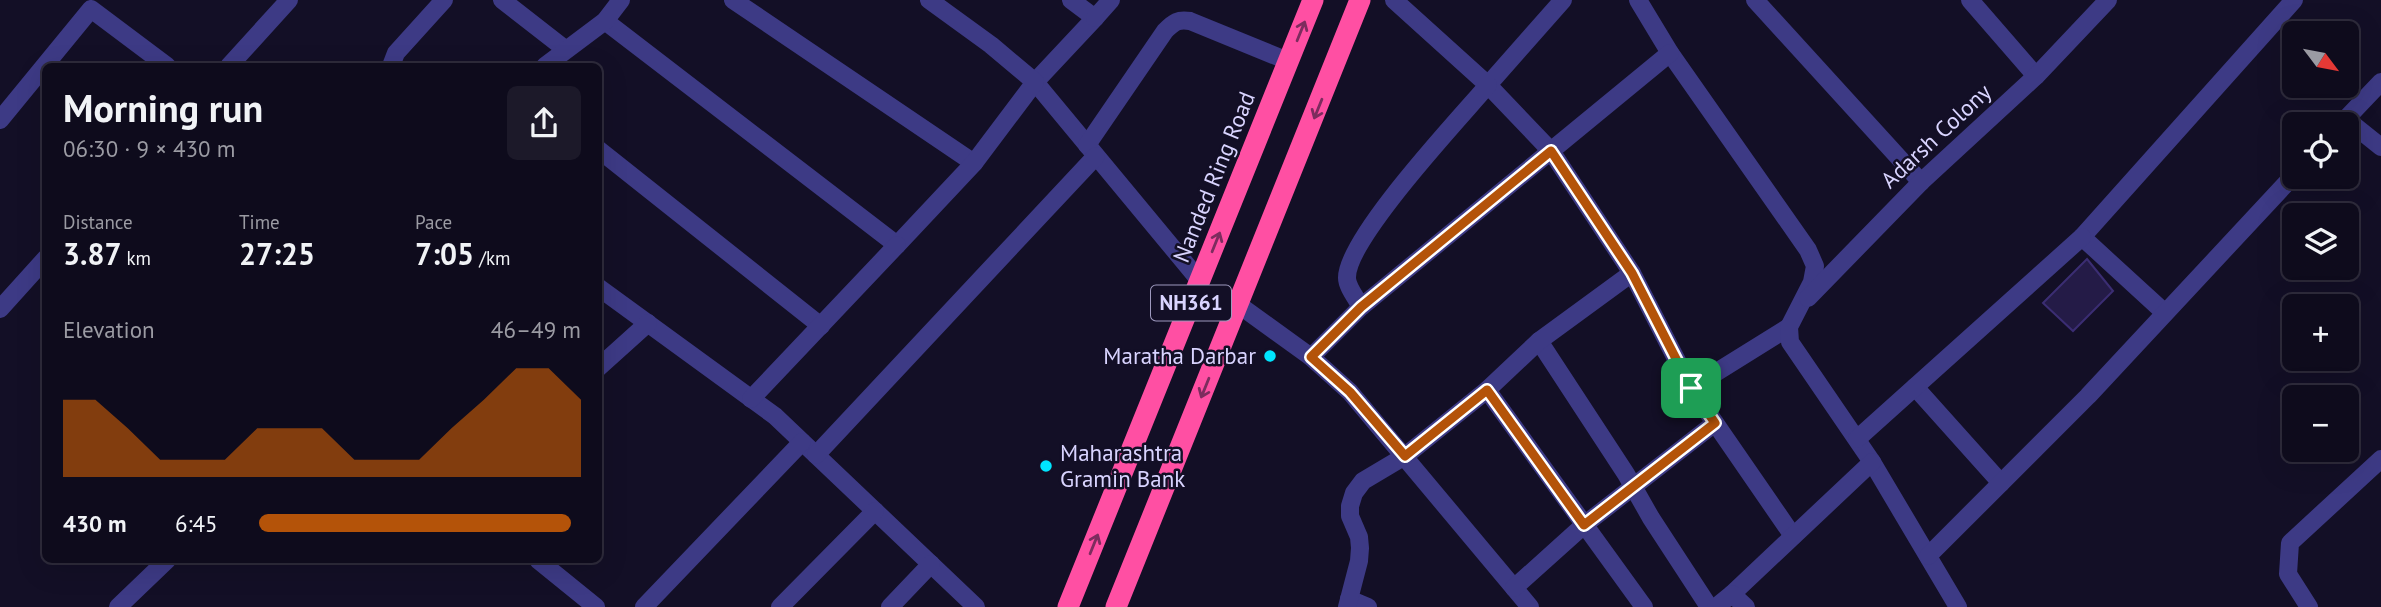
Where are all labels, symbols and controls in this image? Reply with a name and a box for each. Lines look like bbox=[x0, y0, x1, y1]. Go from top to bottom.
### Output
one-way arrow bbox=[1295, 21, 1308, 42]
north arrow bbox=[2282, 21, 2359, 98]
map controls bbox=[2282, 21, 2359, 462]
street label: Adarsh Colony bbox=[1874, 77, 1997, 194]
text: Morning run bbox=[63, 83, 263, 132]
button: share bbox=[507, 86, 581, 160]
street label: Nanded Ring Road bbox=[1166, 87, 1261, 266]
one-way arrow bbox=[1311, 98, 1324, 120]
button: locate bbox=[2282, 112, 2359, 189]
text: 06:30 · 9 × 430 m bbox=[63, 134, 235, 163]
button: layers bbox=[2282, 203, 2359, 280]
text: Distance bbox=[63, 210, 133, 234]
text: Time bbox=[239, 210, 280, 234]
text: Pace bbox=[415, 210, 452, 234]
one-way arrow bbox=[1210, 232, 1223, 253]
text: 3.87 bbox=[63, 234, 121, 273]
text: 27:25 bbox=[239, 234, 315, 273]
text: 7:05 bbox=[415, 234, 474, 273]
text: km bbox=[121, 246, 151, 270]
text: /km bbox=[474, 246, 510, 270]
road number: NH361 bbox=[1151, 286, 1231, 320]
button: + bbox=[2282, 294, 2359, 371]
text: Elevation bbox=[63, 315, 155, 344]
text: 46–49 m bbox=[491, 315, 581, 344]
place label: Maratha Darbar bbox=[1103, 341, 1256, 370]
marker: Maratha Darbar bbox=[1262, 348, 1278, 364]
pin bbox=[1661, 358, 1721, 418]
icon: arrive bbox=[1672, 369, 1710, 407]
one-way arrow bbox=[1198, 377, 1211, 399]
button: − bbox=[2282, 385, 2359, 462]
place label: Maharashtra Gramin Bank bbox=[1060, 438, 1185, 493]
marker: Maharashtra Gramin Bank bbox=[1038, 458, 1054, 474]
text: 430 m bbox=[63, 509, 126, 538]
text: 6:45 bbox=[175, 509, 218, 538]
one-way arrow bbox=[1088, 533, 1101, 555]

